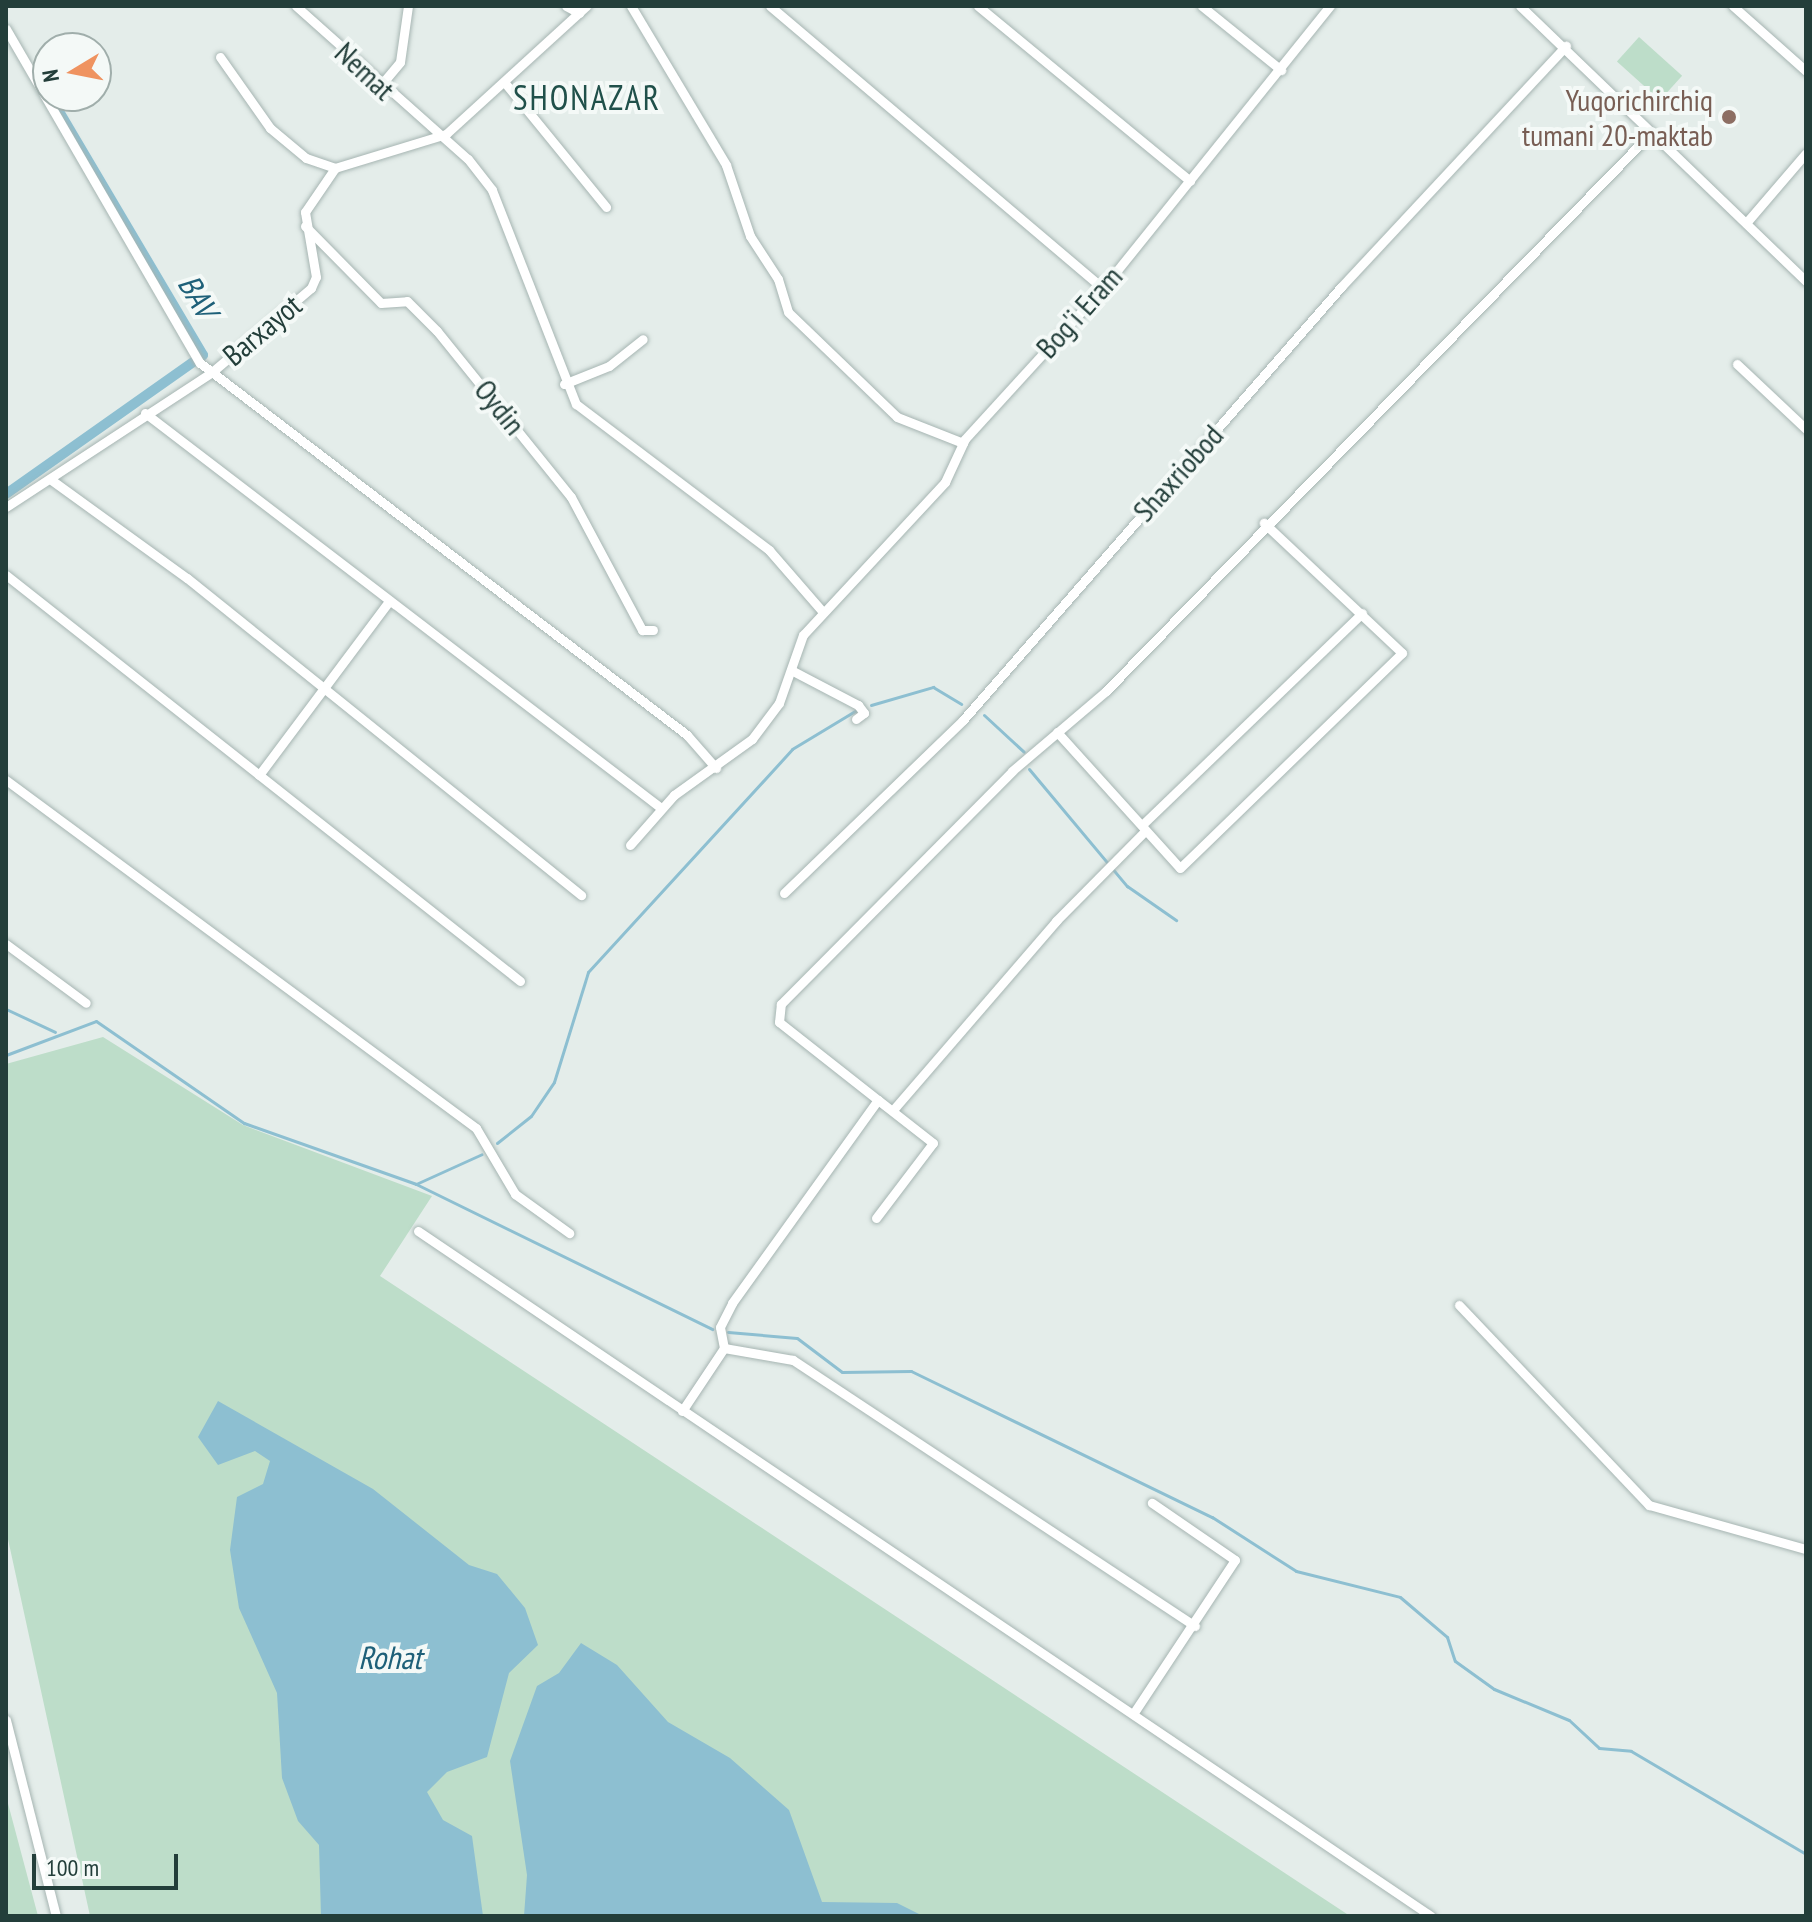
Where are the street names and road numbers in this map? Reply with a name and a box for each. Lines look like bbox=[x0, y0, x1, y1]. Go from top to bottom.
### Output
street label: Nemat bbox=[328, 35, 402, 107]
street label: Bog'i Eram bbox=[1028, 259, 1130, 365]
street label: Barxayot bbox=[215, 287, 309, 373]
street label: Oydin bbox=[467, 372, 533, 442]
street label: Shaxriobod bbox=[1125, 417, 1231, 529]

